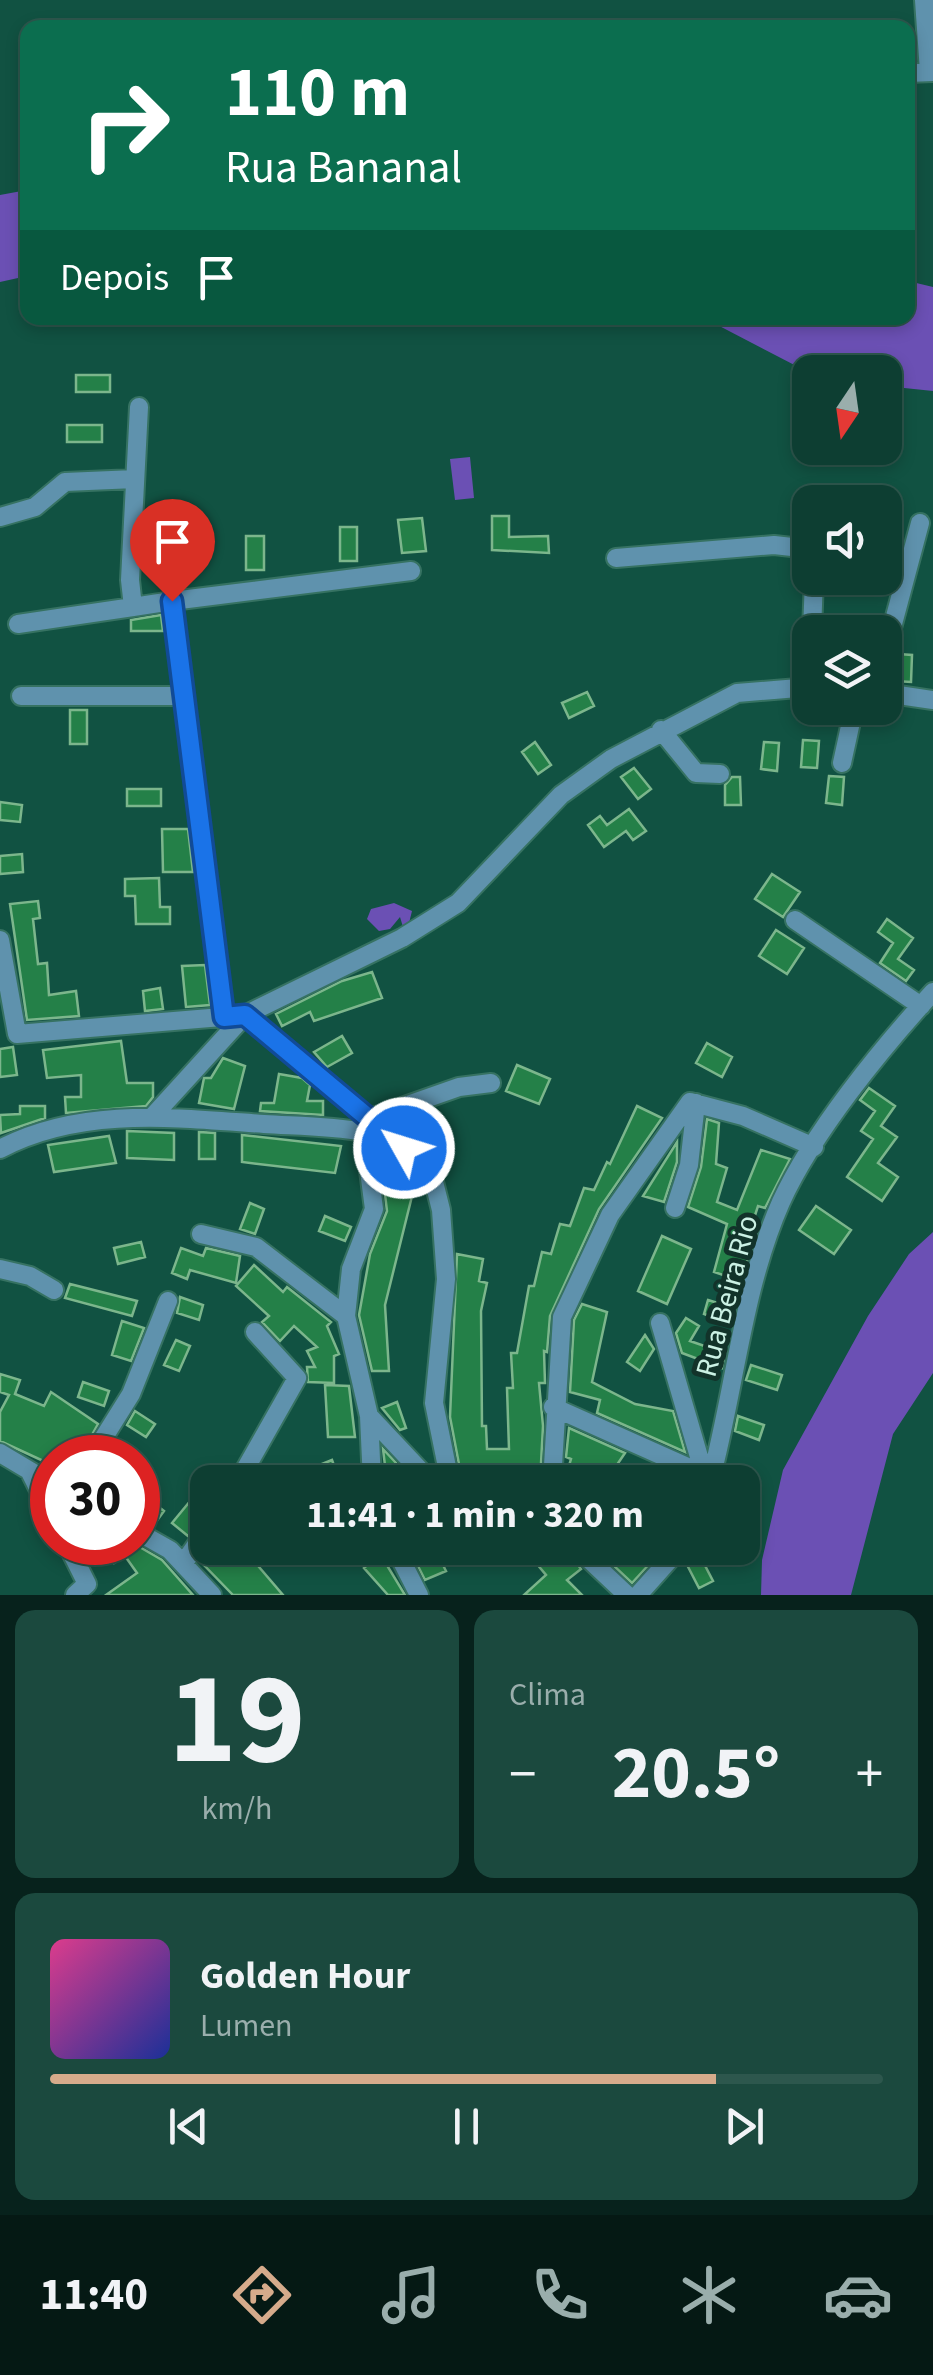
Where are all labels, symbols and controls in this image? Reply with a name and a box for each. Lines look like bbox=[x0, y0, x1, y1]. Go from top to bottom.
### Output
text: 110 m bbox=[225, 43, 410, 143]
icon: right bbox=[60, 60, 190, 190]
text: Rua Bananal bbox=[225, 136, 462, 200]
icon: arrive bbox=[189, 250, 244, 305]
text: Depois bbox=[60, 251, 169, 305]
north arrow bbox=[792, 355, 902, 465]
map controls bbox=[792, 355, 902, 725]
button: sound bbox=[792, 485, 902, 595]
pin bbox=[130, 499, 215, 602]
icon: arrive bbox=[145, 514, 200, 569]
button: layers bbox=[792, 615, 902, 725]
position arrow bbox=[352, 1096, 456, 1200]
street label: Rua Beira Rio bbox=[685, 1210, 769, 1382]
speed limit sign: 30 bbox=[30, 1435, 160, 1565]
text: 11:41 · 1 min · 320 m bbox=[306, 1488, 644, 1542]
text: 19 bbox=[168, 1628, 306, 1813]
text: Clima bbox=[509, 1672, 586, 1718]
text: 20.5° bbox=[612, 1720, 780, 1827]
text: − bbox=[509, 1736, 536, 1814]
text: + bbox=[856, 1736, 883, 1814]
text: km/h bbox=[202, 1786, 272, 1832]
text: Golden Hour bbox=[200, 1949, 410, 2003]
text: Lumen bbox=[200, 2003, 293, 2049]
icon: previous bbox=[161, 2099, 216, 2154]
icon: pause bbox=[439, 2099, 494, 2154]
icon: next bbox=[717, 2099, 772, 2154]
icon: directions bbox=[227, 2260, 297, 2330]
icon: music bbox=[376, 2260, 446, 2330]
icon: phone bbox=[525, 2260, 595, 2330]
icon: climate bbox=[674, 2260, 744, 2330]
icon: car bbox=[823, 2260, 893, 2330]
text: 11:40 bbox=[40, 2263, 148, 2327]

